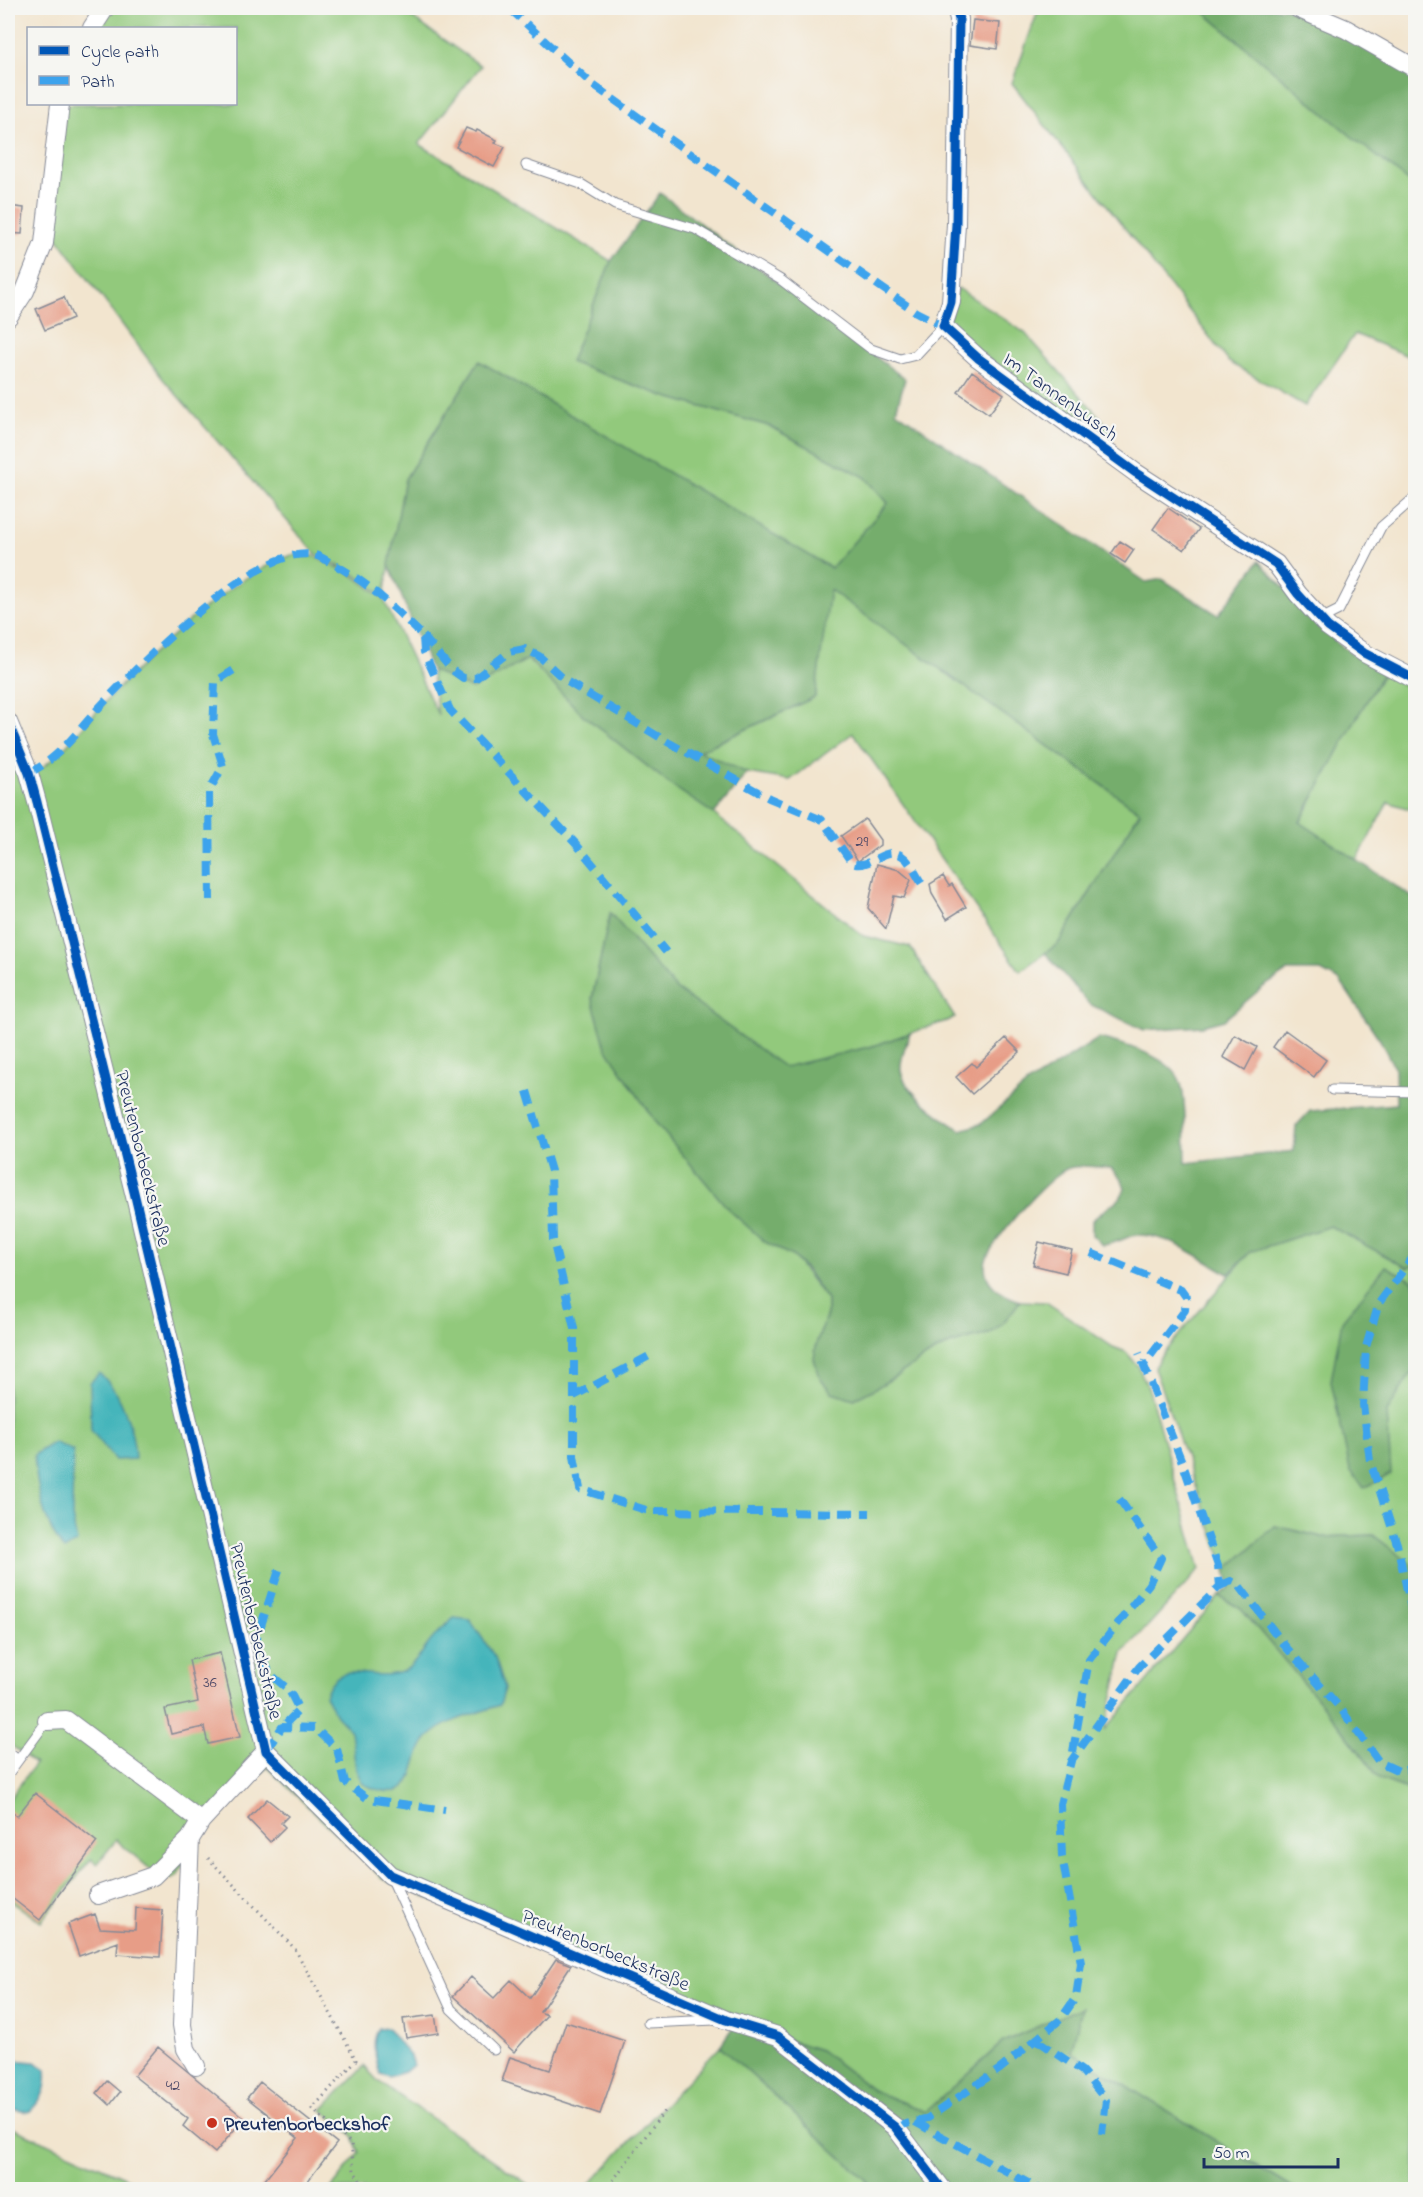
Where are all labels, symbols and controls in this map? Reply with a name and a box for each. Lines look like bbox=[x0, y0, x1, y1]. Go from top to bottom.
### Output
legend bbox=[27, 27, 237, 105]
text: Cycle path bbox=[81, 40, 159, 66]
text: Path bbox=[81, 70, 115, 96]
street label: Im Tannenbusch bbox=[996, 346, 1123, 450]
house number: 29 bbox=[856, 830, 869, 854]
street label: Preutenborbeckstraße bbox=[106, 1068, 177, 1250]
street label: Preutenborbeckstraße bbox=[220, 1541, 289, 1723]
house number: 36 bbox=[203, 1671, 217, 1695]
street label: Preutenborbeckstraße bbox=[516, 1903, 694, 2000]
house number: 42 bbox=[166, 2074, 180, 2098]
place label: Preutenborbeckshof bbox=[224, 2111, 391, 2140]
marker: Preutenborbeckshof bbox=[205, 2116, 219, 2130]
scale bar bbox=[1204, 2131, 1338, 2169]
text: 50 m bbox=[1213, 2141, 1250, 2167]

